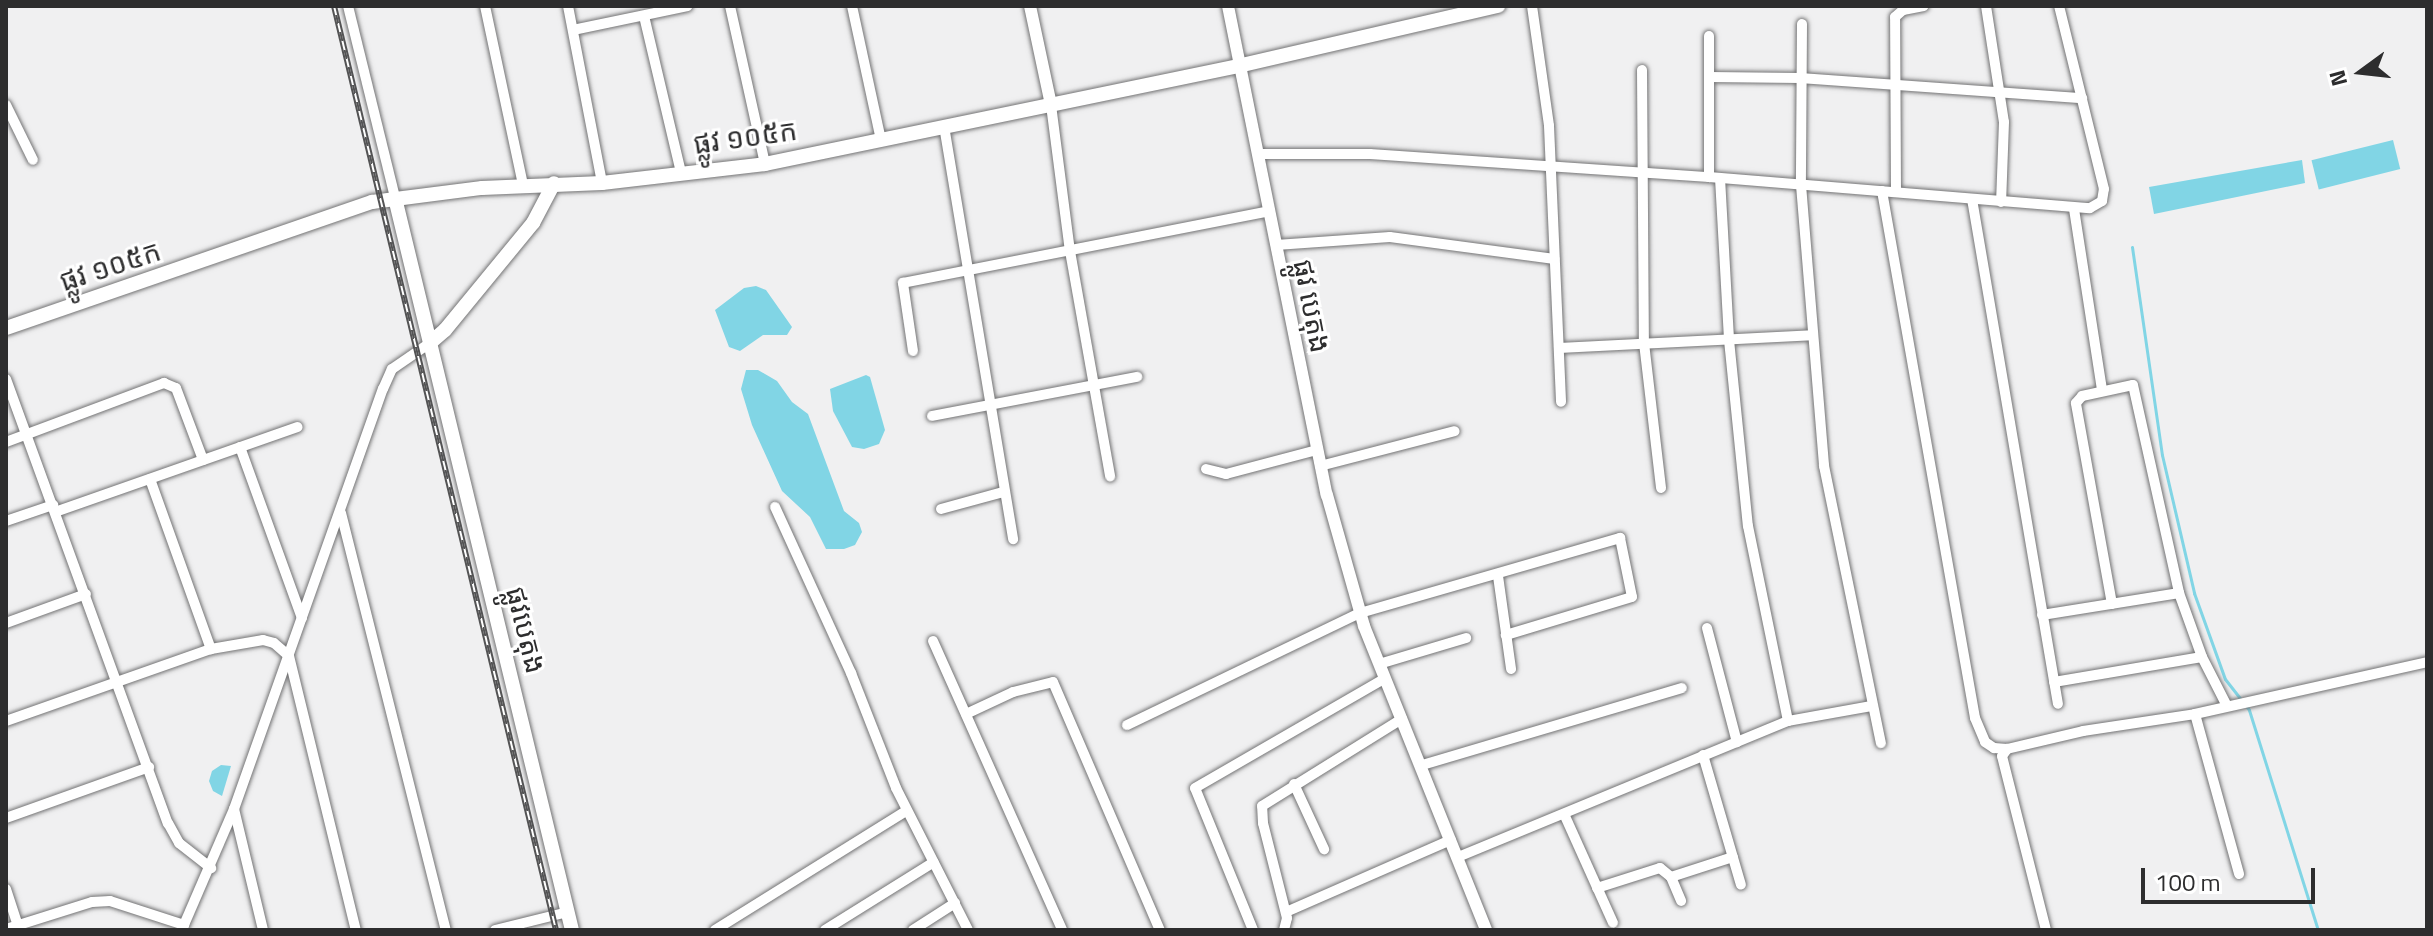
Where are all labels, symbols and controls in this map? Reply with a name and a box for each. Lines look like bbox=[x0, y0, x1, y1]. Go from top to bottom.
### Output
north arrow bbox=[2321, 32, 2401, 112]
text: N bbox=[2319, 66, 2356, 90]
street label: ផ្លូវ ១០៥ក bbox=[691, 113, 799, 161]
street label: ផ្លូវ ១០៥ក bbox=[55, 234, 165, 298]
street label: ផ្លូវ បេតុង bbox=[1286, 256, 1338, 356]
street label: ផ្លូវបេតុង bbox=[499, 583, 553, 677]
scale bar bbox=[2145, 852, 2319, 902]
text: 100 m bbox=[2155, 864, 2221, 900]

